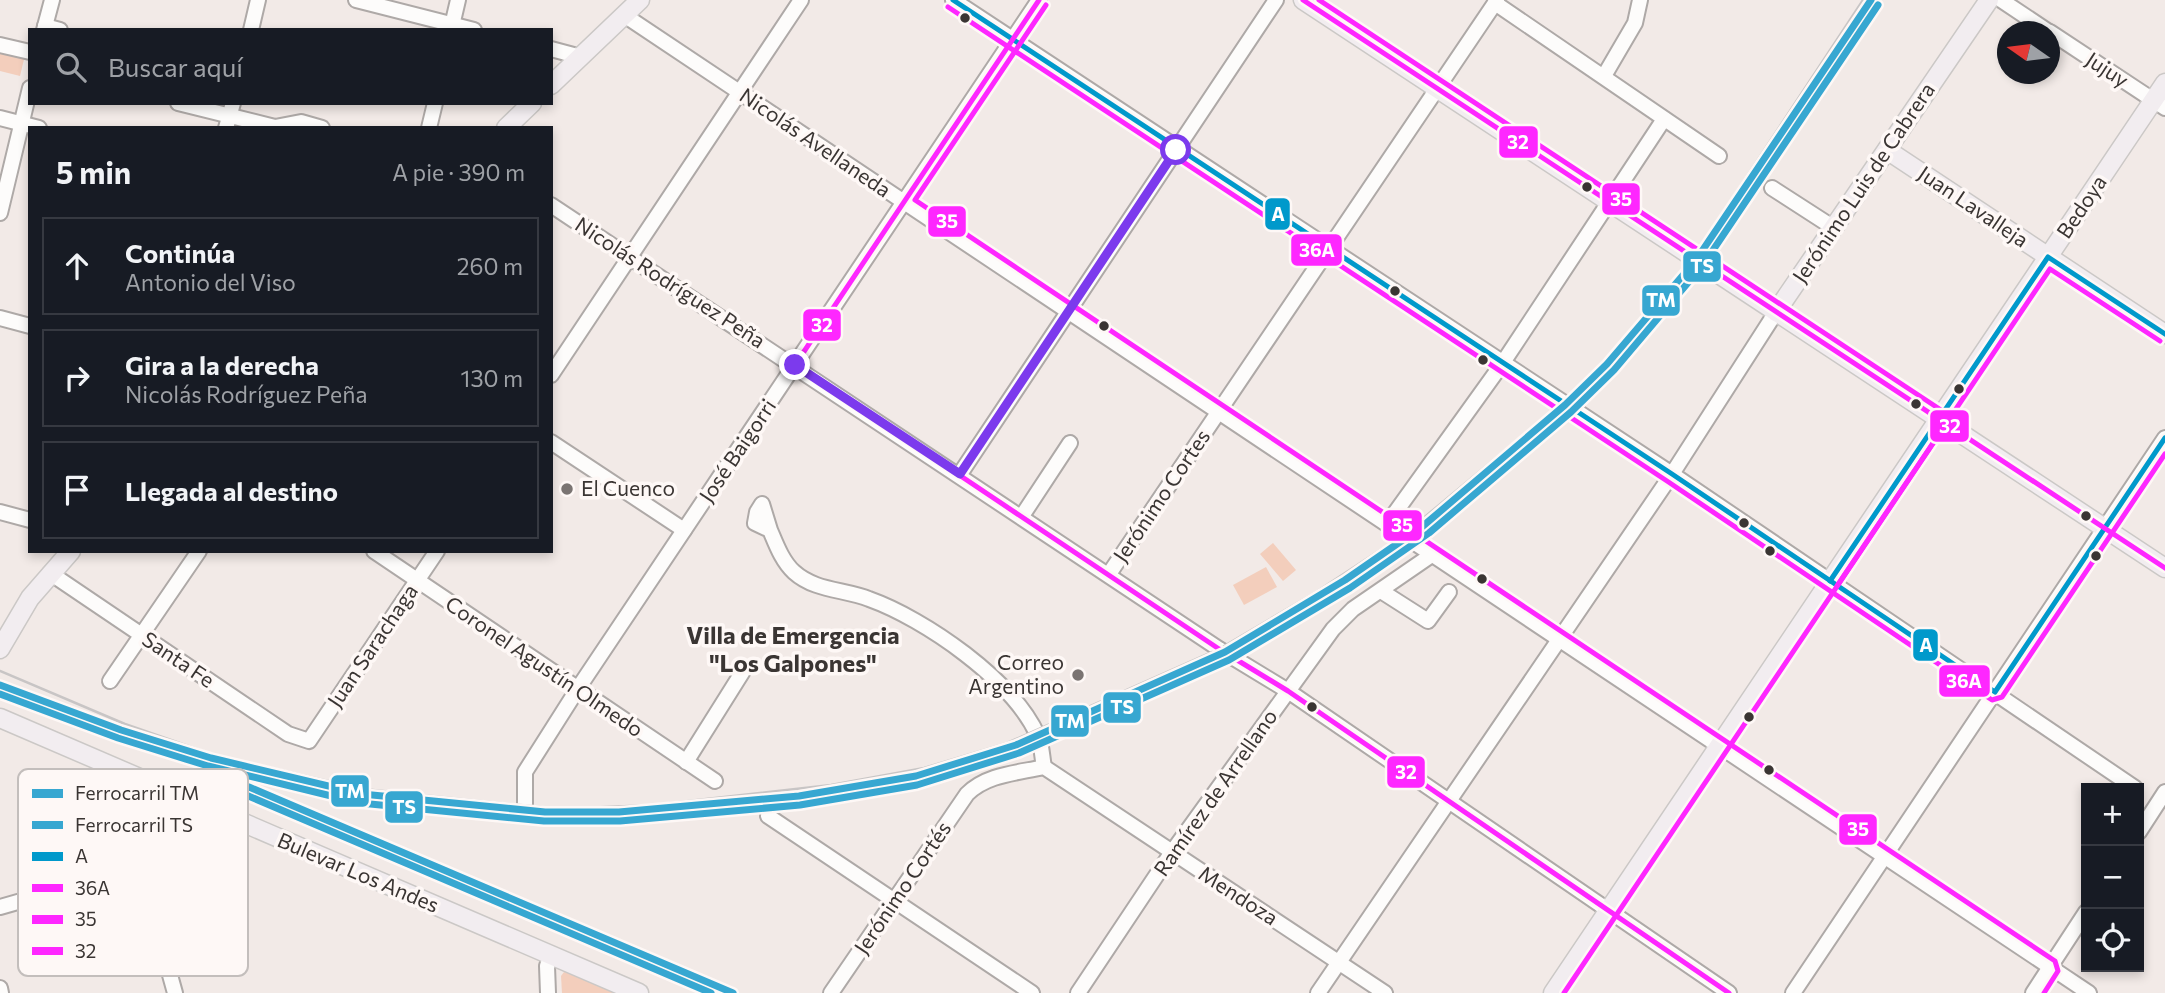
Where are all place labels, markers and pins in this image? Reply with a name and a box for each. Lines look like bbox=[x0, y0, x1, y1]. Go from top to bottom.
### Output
unlabelled marker bbox=[958, 11, 972, 25]
unlabelled marker bbox=[1580, 180, 1594, 194]
unlabelled marker bbox=[1388, 284, 1402, 298]
unlabelled marker bbox=[1097, 319, 1111, 333]
unlabelled marker bbox=[1476, 353, 1490, 367]
unlabelled marker bbox=[1952, 382, 1966, 396]
unlabelled marker bbox=[1909, 397, 1923, 411]
place label: El Cuenco bbox=[581, 475, 675, 500]
marker: El Cuenco bbox=[559, 481, 575, 497]
unlabelled marker bbox=[2079, 509, 2093, 523]
unlabelled marker bbox=[1737, 516, 1751, 530]
unlabelled marker bbox=[1763, 544, 1777, 558]
unlabelled marker bbox=[2089, 549, 2103, 563]
unlabelled marker bbox=[1475, 572, 1489, 586]
place label: Correo Argentino bbox=[968, 649, 1064, 698]
marker: Correo Argentino bbox=[1070, 667, 1086, 683]
unlabelled marker bbox=[1305, 700, 1319, 714]
unlabelled marker bbox=[1742, 710, 1756, 724]
unlabelled marker bbox=[1762, 763, 1776, 777]

